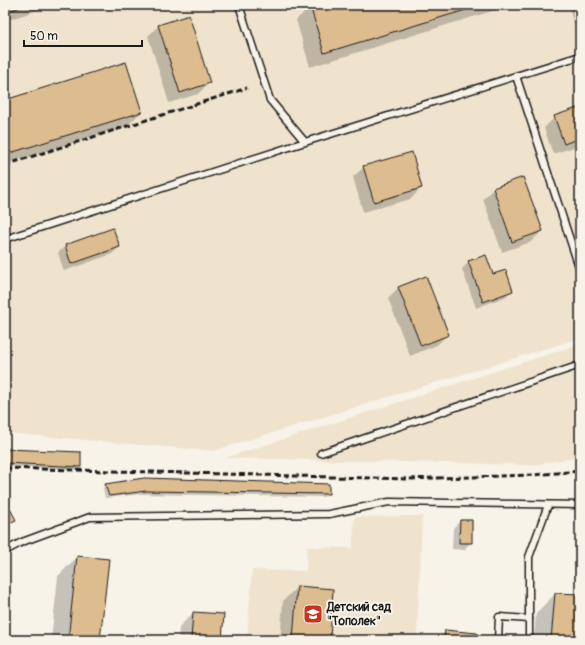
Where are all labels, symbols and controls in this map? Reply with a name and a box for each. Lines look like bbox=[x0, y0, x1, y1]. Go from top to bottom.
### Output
scale bar bbox=[24, 22, 142, 48]
text: 50 m bbox=[30, 29, 58, 44]
place label: Детский сад "Тополек" bbox=[326, 600, 392, 629]
school or university icon: Детский сад "Тополек" bbox=[302, 603, 324, 625]

